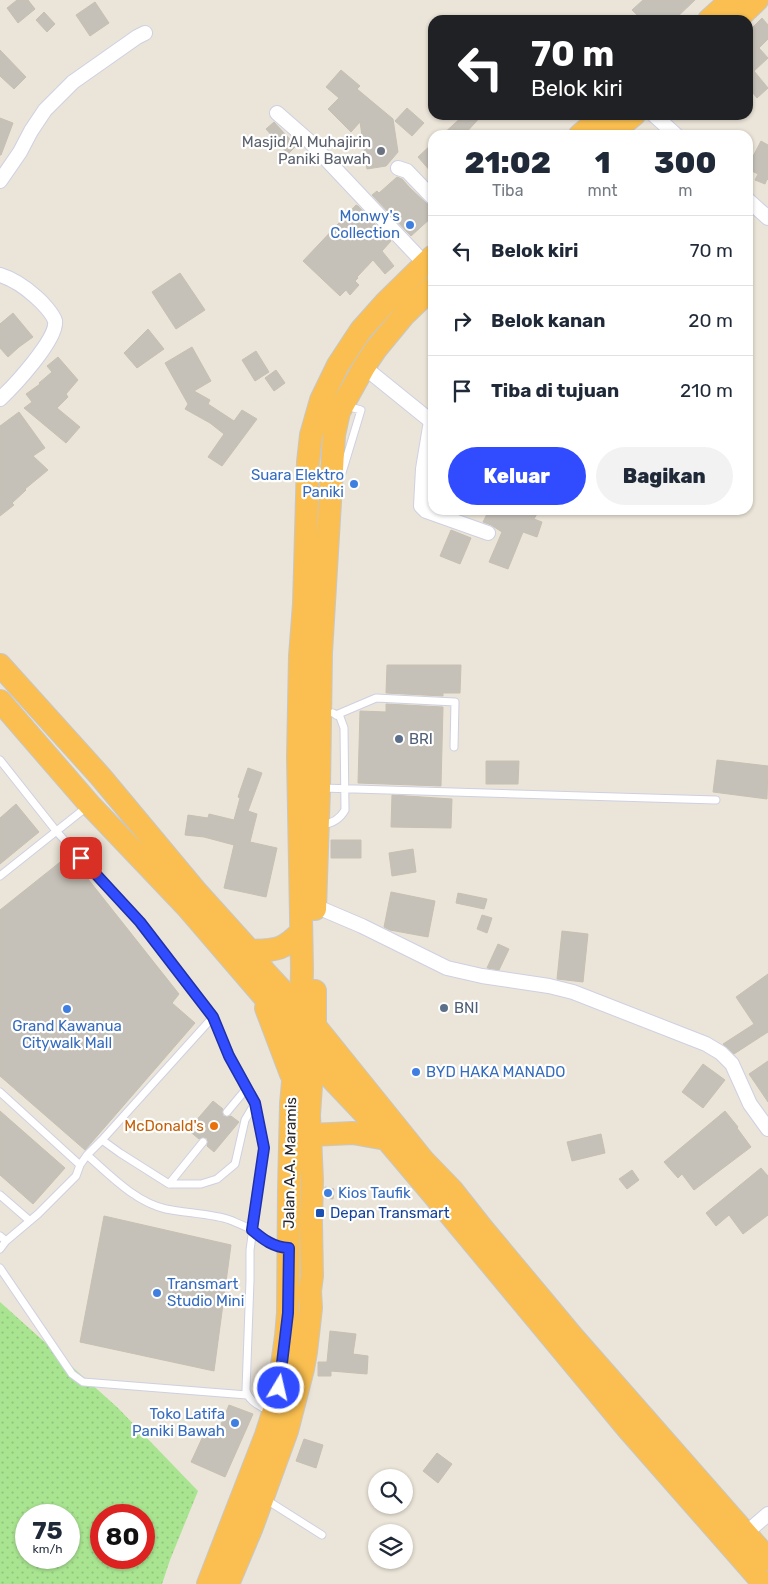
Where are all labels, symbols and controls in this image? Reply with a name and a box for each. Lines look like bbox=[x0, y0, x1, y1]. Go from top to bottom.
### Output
text: 70 m bbox=[531, 33, 614, 75]
icon: left bbox=[448, 35, 513, 100]
text: Belok kiri bbox=[531, 75, 623, 102]
place label: Masjid Al Muhajirin Paniki Bawah bbox=[242, 133, 371, 168]
marker: Masjid Al Muhajirin Paniki Bawah bbox=[375, 145, 387, 157]
text: 21:02 bbox=[464, 145, 551, 181]
text: 1 bbox=[595, 145, 610, 181]
text: 300 bbox=[654, 145, 717, 181]
text: Tiba bbox=[492, 181, 523, 200]
text: mnt bbox=[588, 181, 618, 200]
text: m bbox=[678, 181, 692, 200]
place label: Monwy's Collection bbox=[330, 207, 400, 242]
marker: Monwy's Collection bbox=[404, 219, 416, 231]
icon: left bbox=[448, 237, 476, 265]
text: Belok kiri bbox=[491, 239, 578, 262]
text: 70 m bbox=[690, 239, 733, 262]
icon: right bbox=[448, 307, 476, 335]
text: Belok kanan bbox=[491, 309, 606, 332]
text: 20 m bbox=[688, 309, 733, 332]
icon: arrive bbox=[448, 377, 476, 405]
text: Tiba di tujuan bbox=[491, 379, 619, 402]
text: 210 m bbox=[680, 379, 733, 402]
button: Keluar bbox=[448, 447, 586, 505]
button: Bagikan bbox=[596, 447, 733, 505]
place label: Suara Elektro Paniki bbox=[251, 466, 344, 501]
marker: Suara Elektro Paniki bbox=[348, 478, 360, 490]
place label: BRI bbox=[409, 730, 433, 748]
marker: BRI bbox=[393, 733, 405, 745]
pin bbox=[60, 837, 102, 879]
icon: arrive bbox=[67, 844, 95, 872]
place label: BNI bbox=[454, 999, 479, 1017]
marker: BNI bbox=[438, 1002, 450, 1014]
marker: Grand Kawanua Citywalk Mall bbox=[61, 1003, 73, 1015]
place label: Grand Kawanua Citywalk Mall bbox=[12, 1017, 122, 1052]
place label: BYD HAKA MANADO bbox=[426, 1063, 565, 1081]
marker: BYD HAKA MANADO bbox=[410, 1066, 422, 1078]
street label: Jalan A.A. Maramis bbox=[280, 1096, 300, 1229]
place label: McDonald's bbox=[124, 1117, 204, 1135]
marker: McDonald's bbox=[208, 1120, 220, 1132]
place label: Kios Taufik bbox=[338, 1184, 411, 1202]
marker: Kios Taufik bbox=[322, 1187, 334, 1199]
place label: Depan Transmart bbox=[330, 1204, 450, 1222]
marker: Depan Transmart bbox=[314, 1207, 326, 1219]
place label: Transmart Studio Mini bbox=[167, 1275, 244, 1310]
marker: Transmart Studio Mini bbox=[151, 1287, 163, 1299]
position arrow bbox=[252, 1361, 304, 1413]
place label: Toko Latifa Paniki Bawah bbox=[132, 1405, 225, 1440]
marker: Toko Latifa Paniki Bawah bbox=[229, 1417, 241, 1429]
map controls bbox=[368, 1469, 413, 1569]
button: search bbox=[368, 1469, 413, 1514]
speed limit sign: 80 bbox=[90, 1504, 155, 1569]
text: 75 bbox=[32, 1516, 63, 1545]
button: layers bbox=[368, 1524, 413, 1569]
text: km/h bbox=[33, 1542, 62, 1556]

